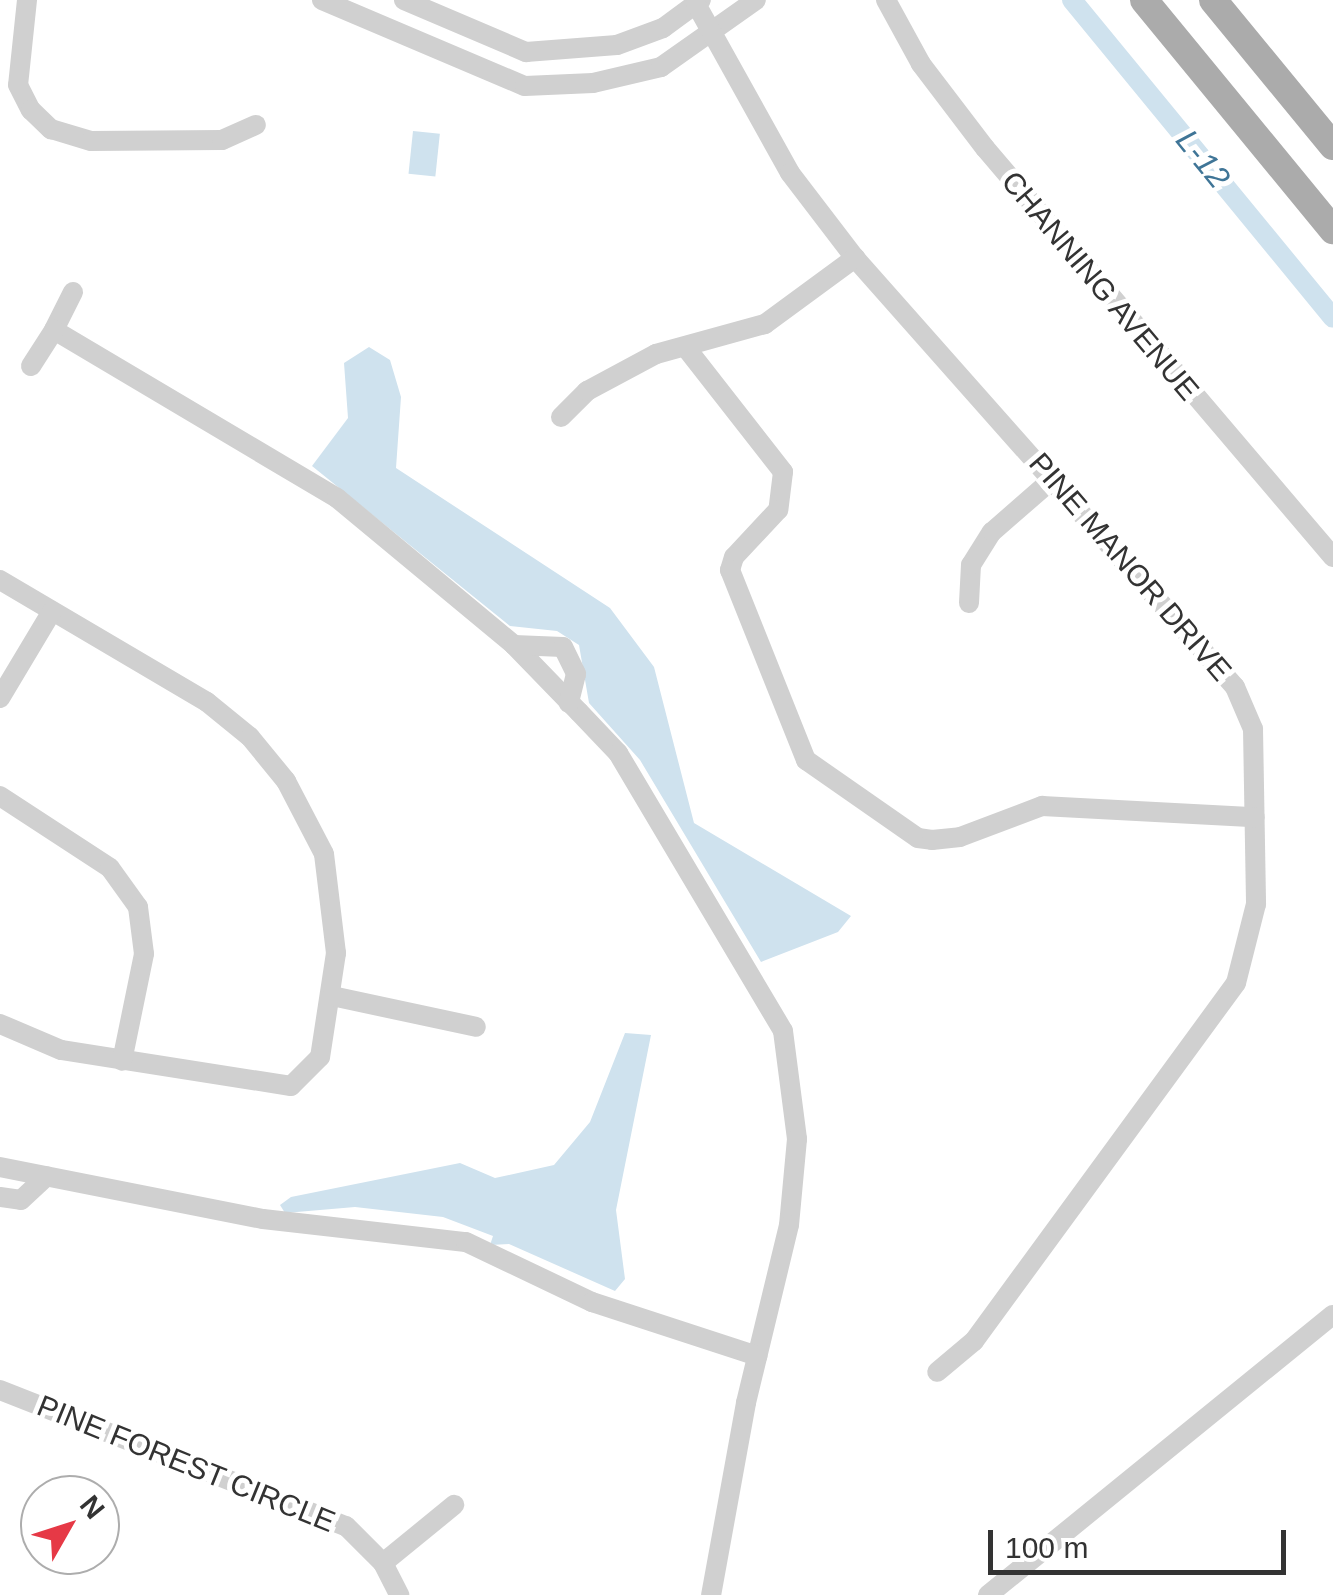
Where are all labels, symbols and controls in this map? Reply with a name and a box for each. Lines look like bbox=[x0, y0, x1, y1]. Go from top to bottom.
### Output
water label: L-12 bbox=[1168, 122, 1238, 196]
street label: CHANNING AVENUE bbox=[993, 164, 1207, 408]
street label: PINE MANOR DRIVE bbox=[1021, 446, 1239, 688]
street label: PINE FOREST CIRCLE bbox=[32, 1388, 340, 1540]
north arrow bbox=[20, 1475, 120, 1575]
scale bar bbox=[993, 1510, 1290, 1572]
text: 100 m bbox=[1005, 1531, 1088, 1564]

